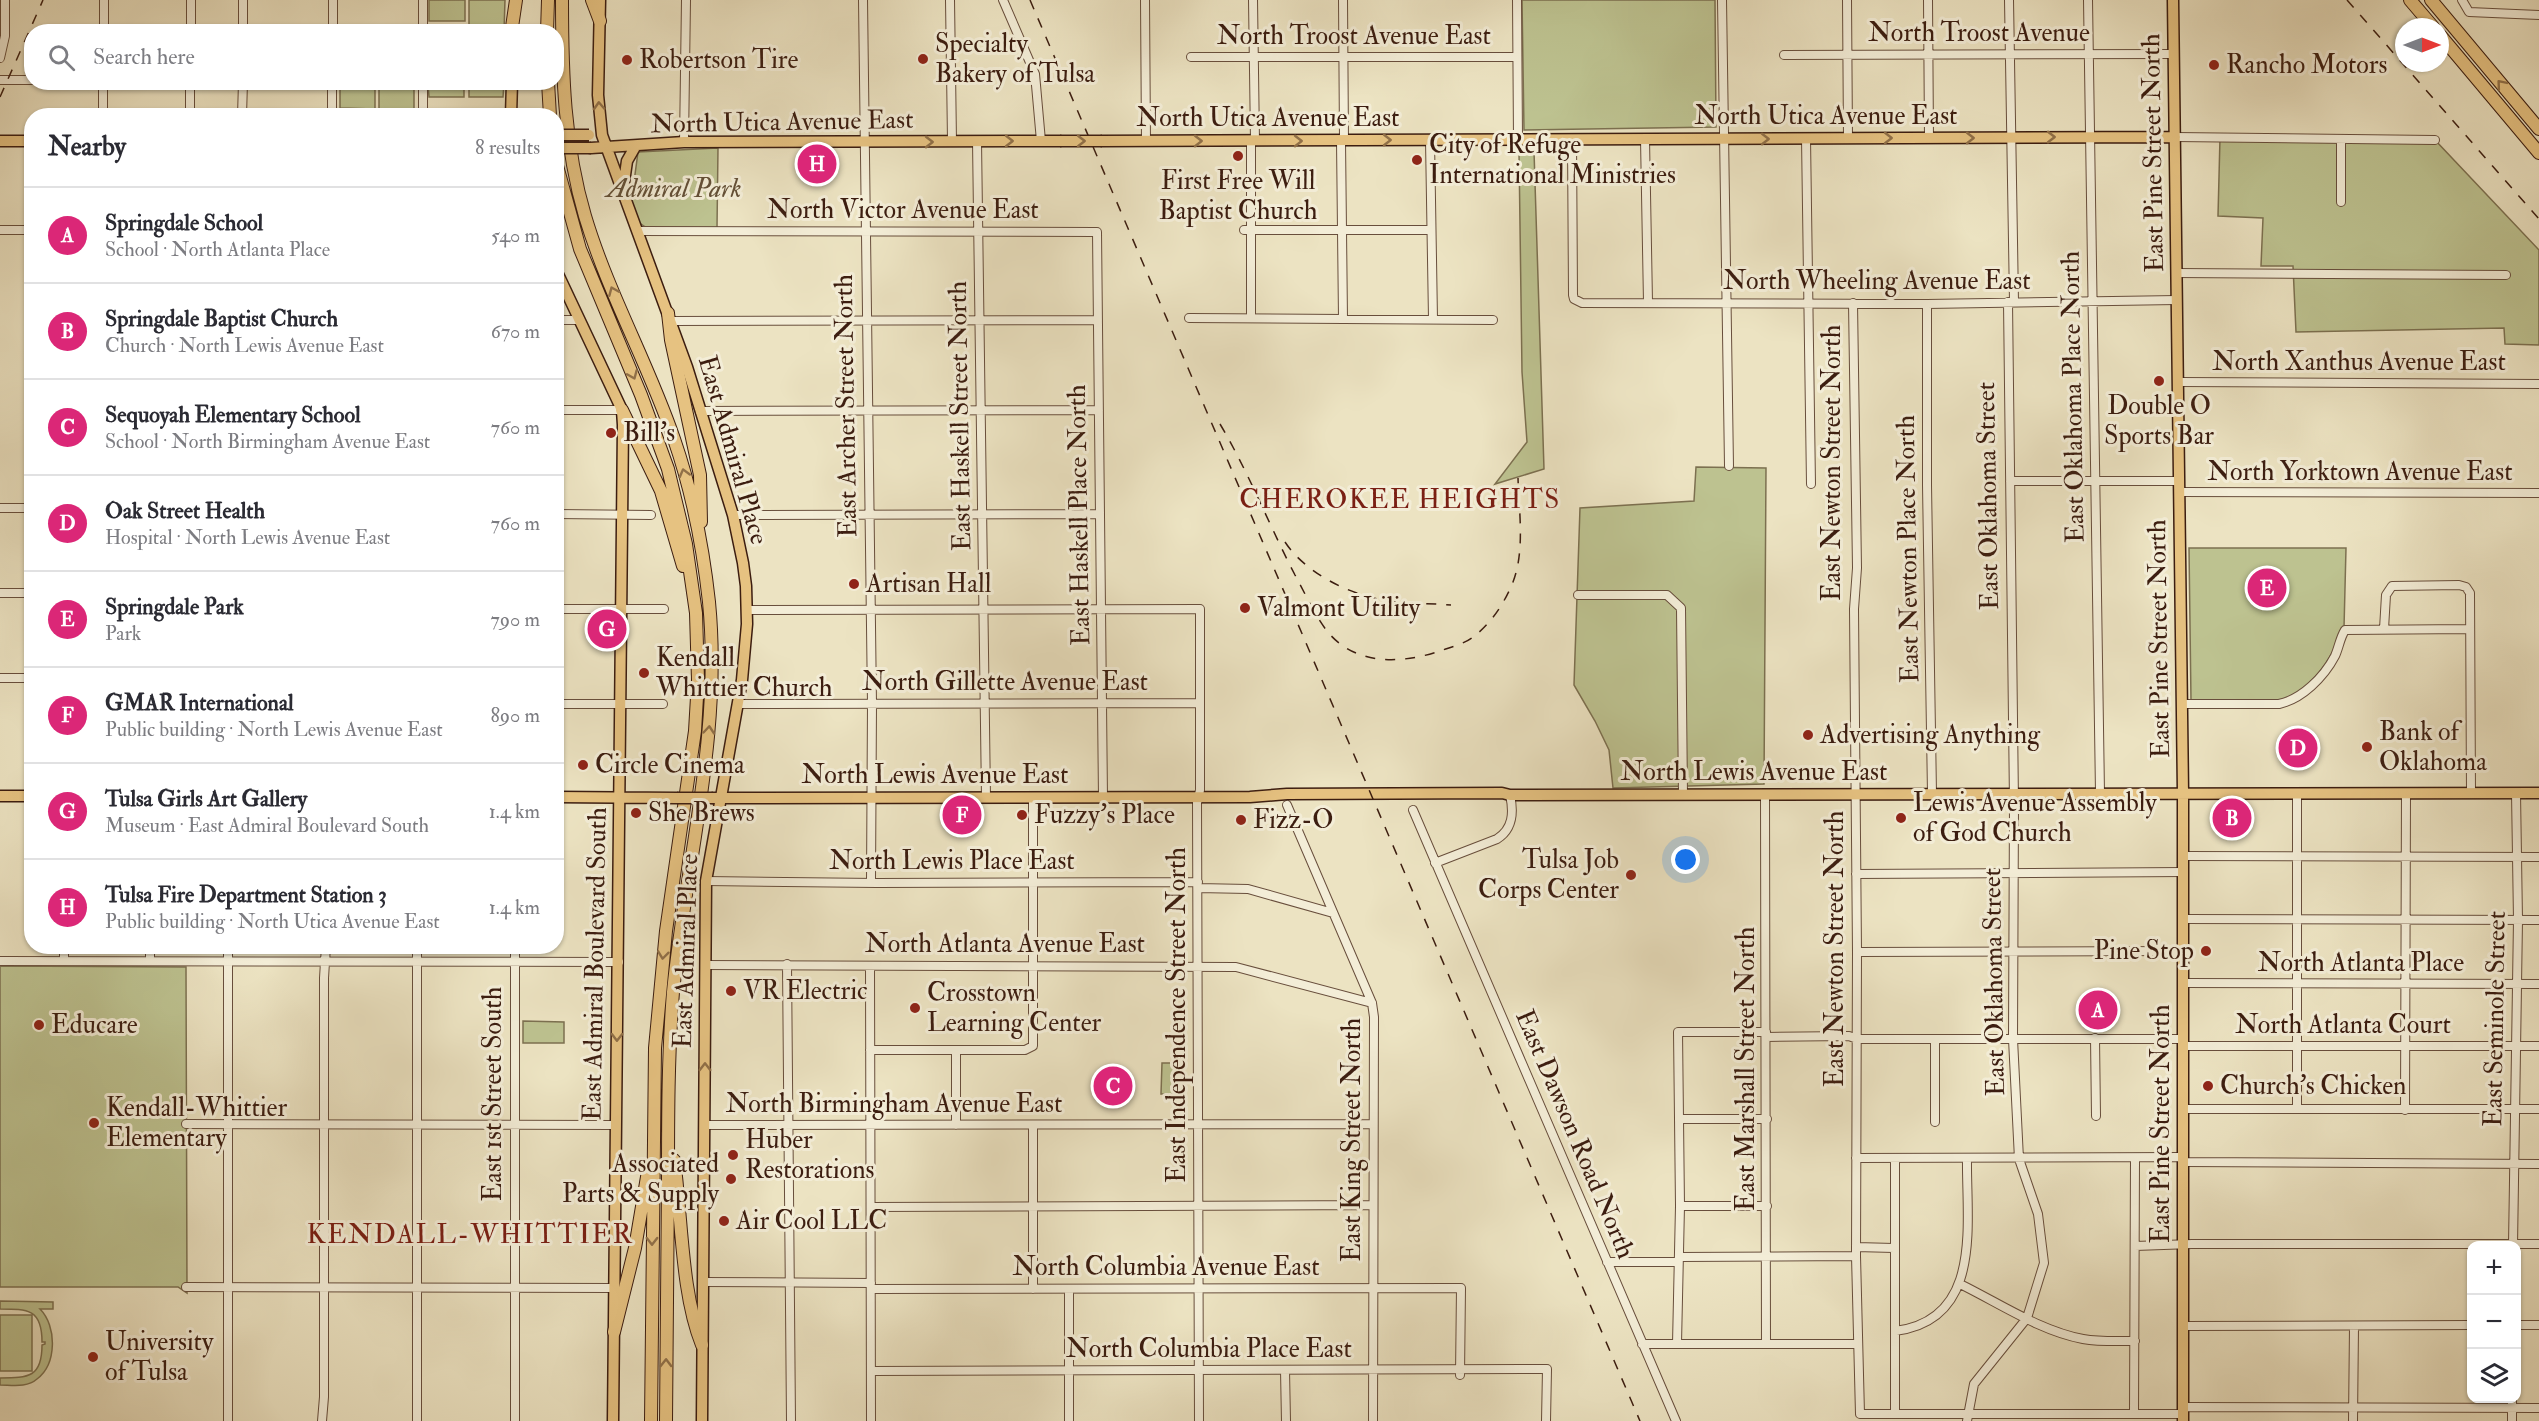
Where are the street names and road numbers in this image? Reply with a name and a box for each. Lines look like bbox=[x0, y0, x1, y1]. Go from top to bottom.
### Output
street label: North Troost Avenue bbox=[1868, 17, 2090, 49]
street label: North Troost Avenue East bbox=[1217, 20, 1491, 52]
street label: East Pine Street North bbox=[2135, 33, 2171, 273]
street label: North Utica Avenue East bbox=[1694, 100, 1958, 132]
street label: North Utica Avenue East bbox=[1136, 102, 1400, 134]
street label: North Utica Avenue East bbox=[650, 104, 914, 140]
street label: North Victor Avenue East bbox=[767, 194, 1039, 226]
street label: East Oklahoma Place North bbox=[2054, 250, 2092, 543]
street label: North Wheeling Avenue East bbox=[1723, 265, 2031, 297]
street label: East Archer Street North bbox=[828, 274, 864, 538]
street label: East Haskell Street North bbox=[942, 280, 978, 551]
street label: East Newton Street North bbox=[1816, 324, 1848, 601]
street label: North Xanthus Avenue East bbox=[2212, 346, 2506, 378]
street label: East Admiral Place bbox=[691, 352, 775, 548]
street label: East Oklahoma Street bbox=[1970, 382, 2006, 610]
street label: East Haskell Place North bbox=[1061, 384, 1097, 646]
street label: East Newton Place North bbox=[1890, 414, 1926, 683]
street label: North Yorktown Avenue East bbox=[2207, 456, 2513, 488]
street label: East Pine Street North bbox=[2141, 519, 2177, 759]
street label: North Gillette Avenue East bbox=[862, 666, 1148, 698]
street label: North Lewis Avenue East bbox=[1621, 756, 1887, 788]
street label: North Lewis Avenue East bbox=[802, 759, 1068, 791]
street label: East Admiral Boulevard South bbox=[576, 807, 614, 1121]
street label: East Newton Street North bbox=[1819, 810, 1851, 1087]
street label: North Lewis Place East bbox=[829, 845, 1075, 877]
street label: East Independence Street North bbox=[1161, 847, 1194, 1183]
street label: East Admiral Place bbox=[667, 853, 705, 1049]
street label: East Oklahoma Street bbox=[1976, 868, 2012, 1096]
street label: East Seminole Street bbox=[2477, 911, 2513, 1127]
street label: East Marshall Street North bbox=[1730, 926, 1762, 1211]
street label: North Atlanta Avenue East bbox=[865, 928, 1145, 960]
street label: North Atlanta Place bbox=[2258, 947, 2464, 979]
street label: East 1st Street South bbox=[477, 986, 509, 1201]
street label: East Pine Street North bbox=[2145, 1004, 2177, 1244]
street label: East Dawson Road North bbox=[1508, 1005, 1642, 1263]
street label: North Atlanta Court bbox=[2235, 1009, 2451, 1041]
street label: East King Street North bbox=[1336, 1018, 1368, 1262]
street label: North Birmingham Avenue East bbox=[726, 1088, 1062, 1120]
street label: North Columbia Avenue East bbox=[1012, 1251, 1320, 1283]
street label: North Columbia Place East bbox=[1066, 1333, 1352, 1365]

